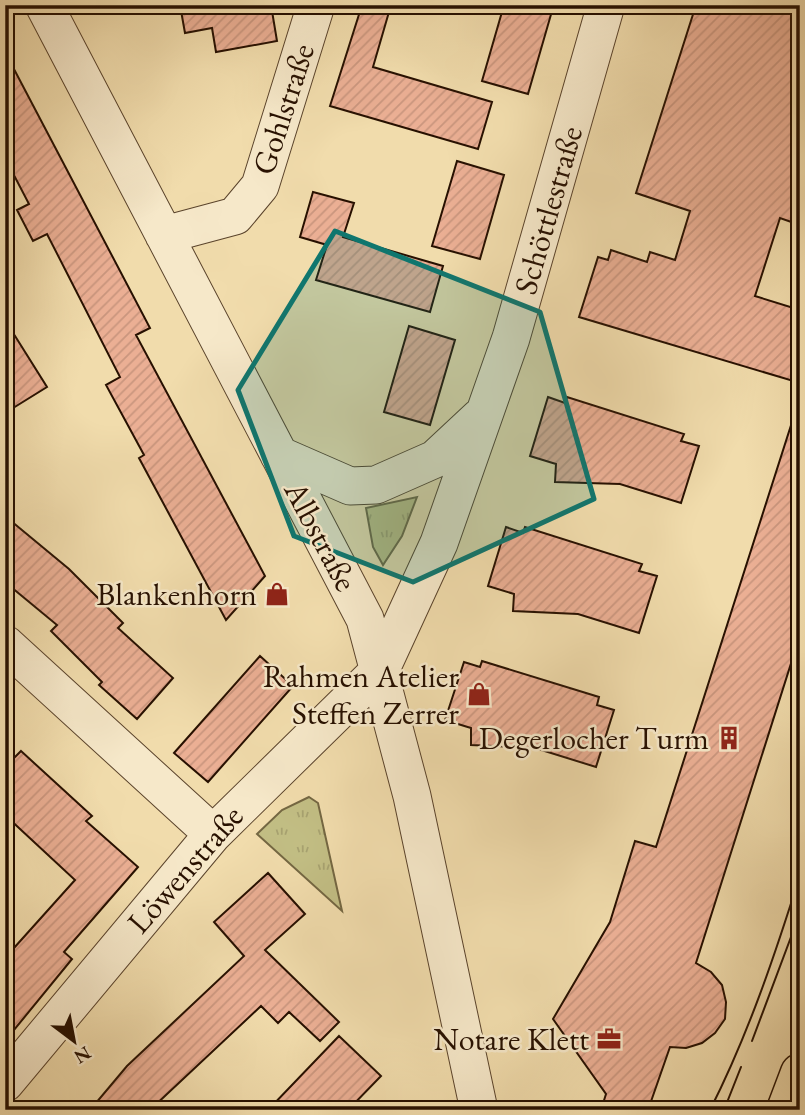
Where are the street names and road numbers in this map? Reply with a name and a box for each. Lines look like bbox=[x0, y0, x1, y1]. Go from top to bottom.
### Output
street label: Gohlstraße bbox=[242, 38, 324, 180]
street label: Schöttlestraße bbox=[504, 121, 592, 299]
street label: Albstraße bbox=[274, 473, 367, 598]
street label: Löwenstraße bbox=[118, 796, 252, 942]

